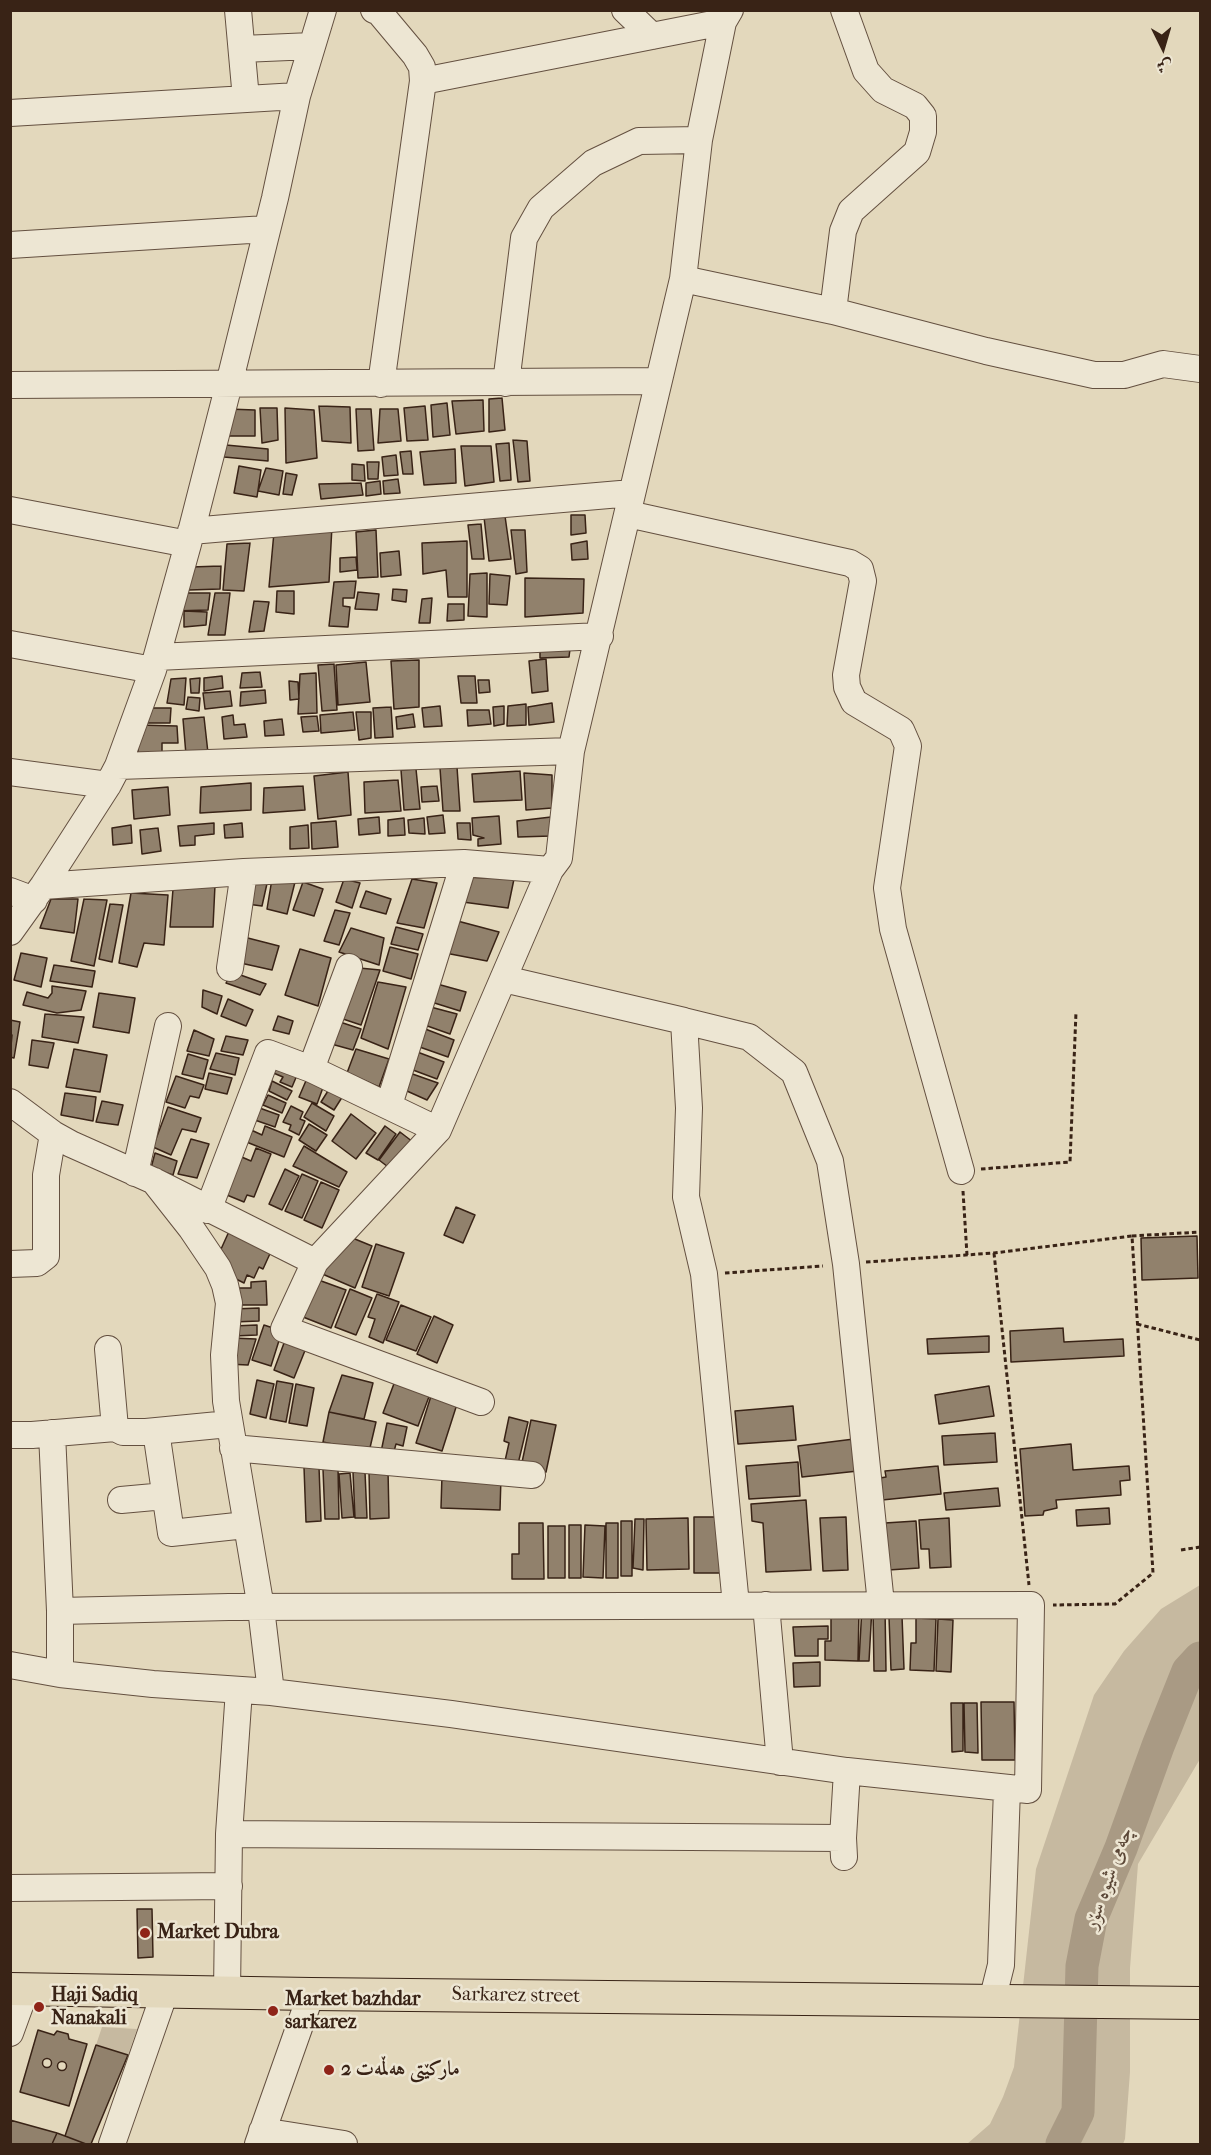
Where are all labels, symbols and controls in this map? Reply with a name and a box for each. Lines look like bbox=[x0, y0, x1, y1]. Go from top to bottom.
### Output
north arrow bbox=[1133, 18, 1193, 78]
text: ش bbox=[1156, 56, 1173, 77]
water label: چەمی شیوە سۆر bbox=[1079, 1823, 1139, 1933]
place label: Market Dubra bbox=[157, 1921, 279, 1945]
marker: Market Dubra bbox=[138, 1926, 152, 1940]
street label: Sarkarez street bbox=[451, 1983, 581, 2009]
place label: Haji Sadiq Nanakali bbox=[51, 1984, 138, 2031]
place label: Market bazhdar sarkarez bbox=[285, 1988, 421, 2035]
marker: Haji Sadiq Nanakali bbox=[32, 2000, 46, 2014]
marker: Market bazhdar sarkarez bbox=[266, 2004, 280, 2018]
place label: مارکێتی هەڵمەت 2 bbox=[341, 2058, 460, 2082]
marker: مارکێتی هەڵمەت 2 bbox=[322, 2063, 336, 2077]

